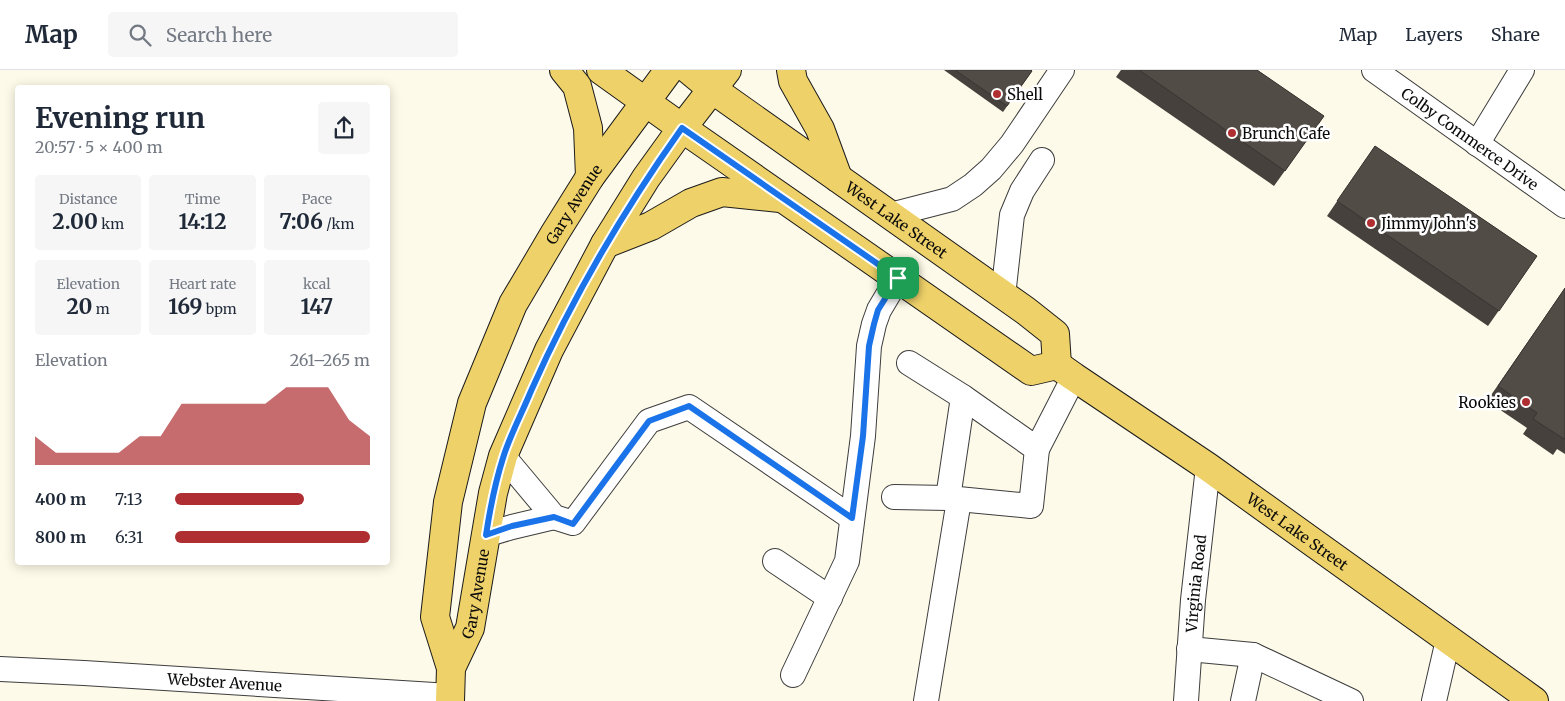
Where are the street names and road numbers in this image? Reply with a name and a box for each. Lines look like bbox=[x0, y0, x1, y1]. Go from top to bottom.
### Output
street label: Colby Commerce Drive bbox=[1398, 83, 1543, 194]
street label: Gary Avenue bbox=[541, 160, 606, 247]
street label: West Lake Street bbox=[841, 176, 951, 262]
street label: West Lake Street bbox=[1242, 488, 1352, 574]
street label: Virginia Road bbox=[1181, 534, 1210, 634]
street label: Gary Avenue bbox=[457, 547, 493, 642]
street label: Webster Avenue bbox=[166, 669, 283, 695]

